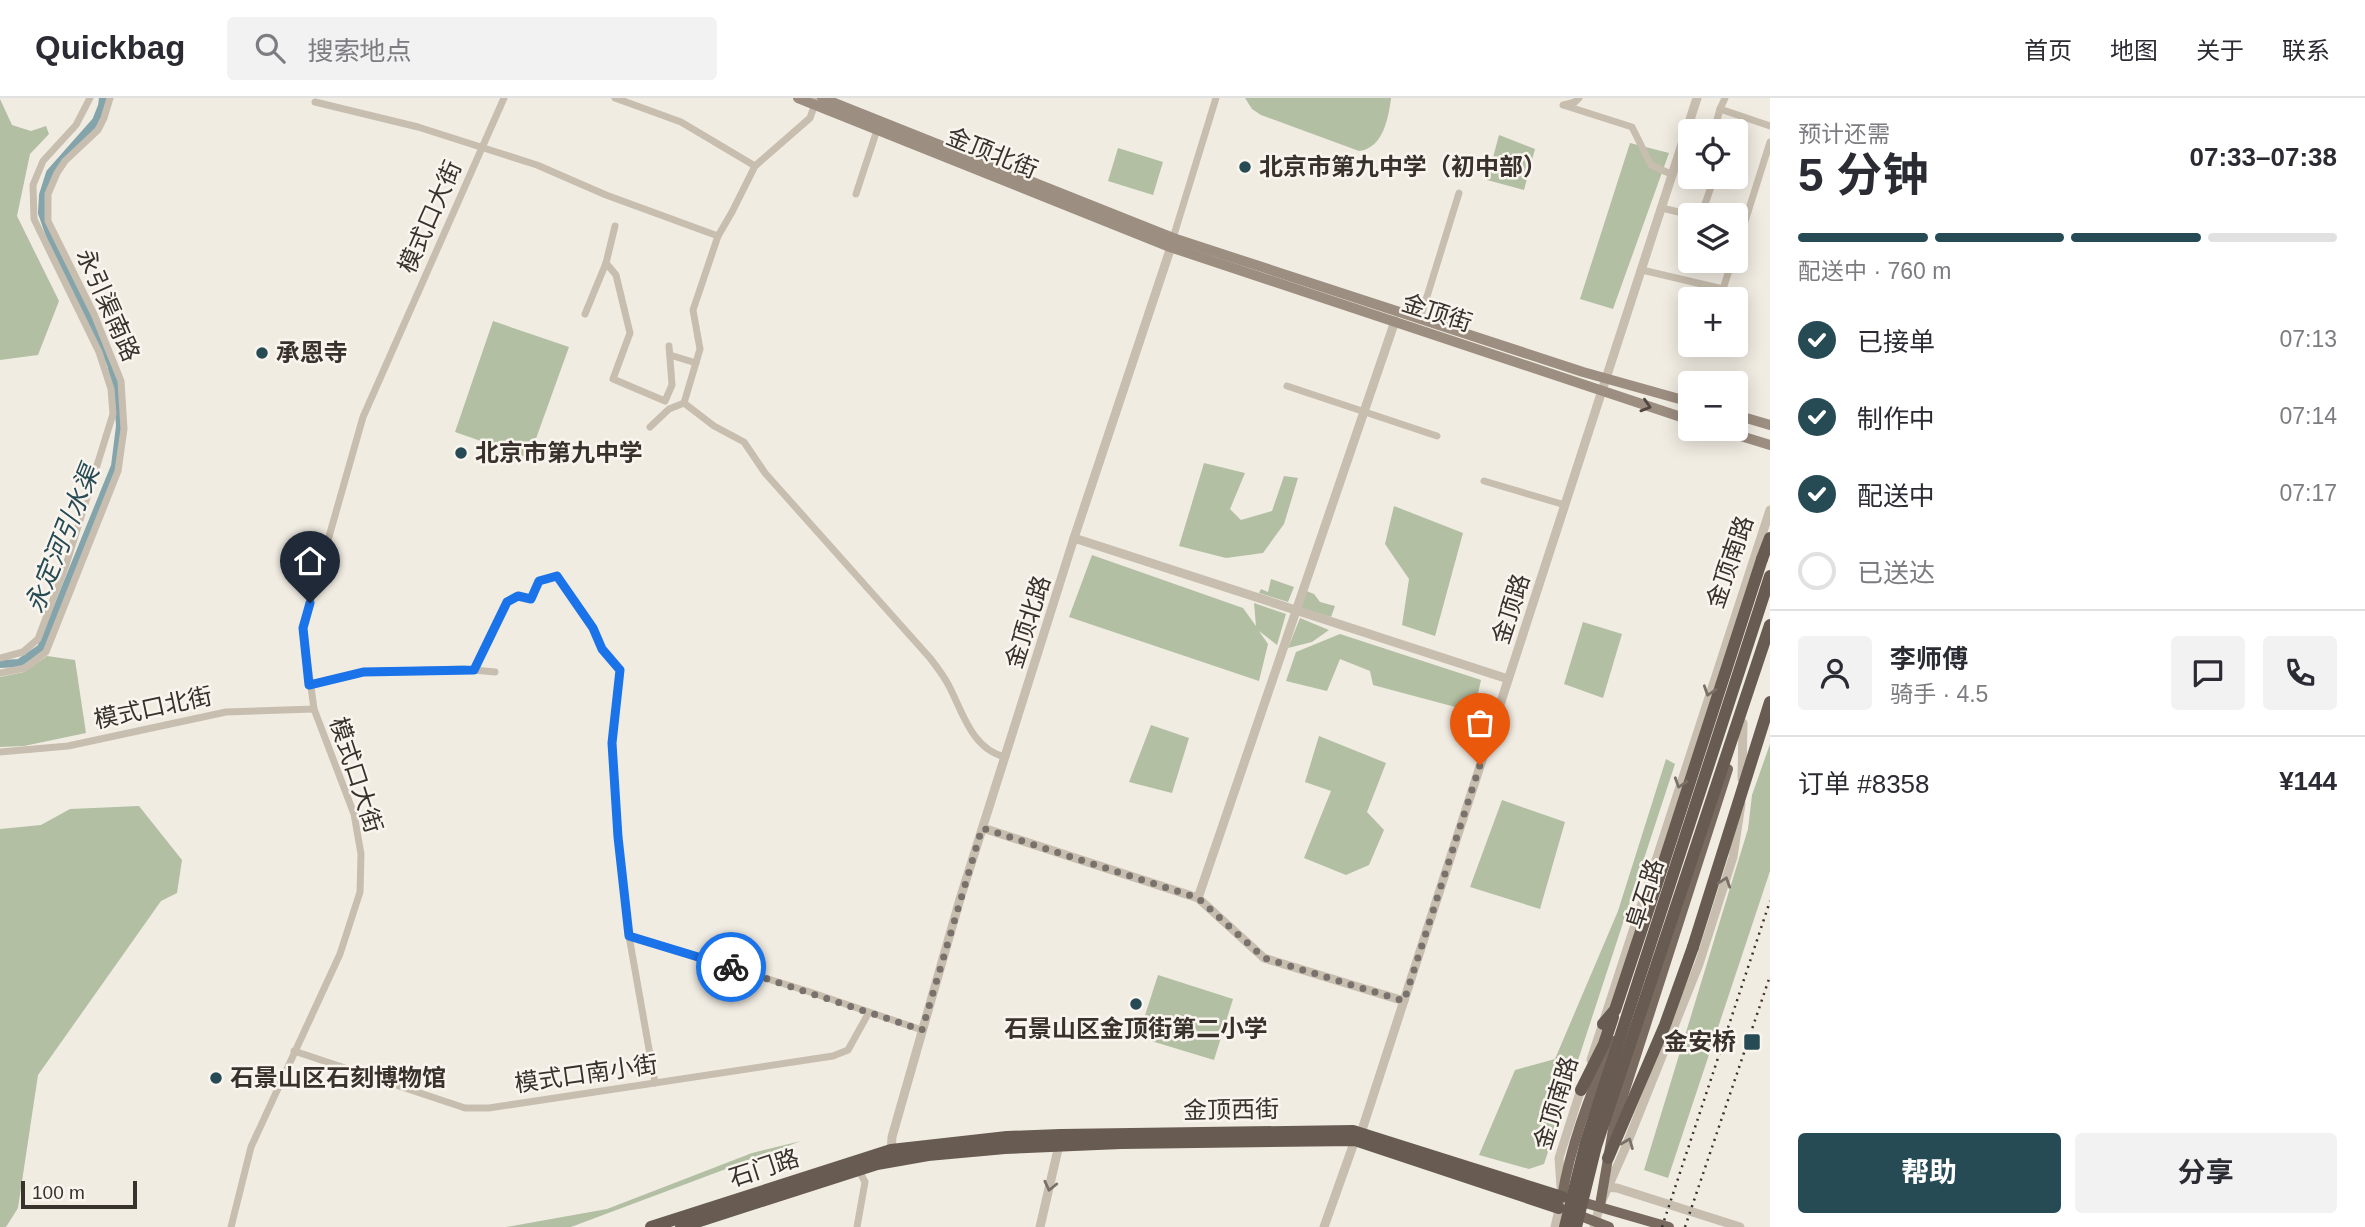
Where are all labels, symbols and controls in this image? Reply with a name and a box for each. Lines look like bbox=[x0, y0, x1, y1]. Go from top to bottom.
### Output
search box bbox=[227, 17, 717, 80]
text: Quickbag bbox=[35, 29, 185, 66]
icon: search bbox=[251, 29, 289, 67]
text: 搜索地点 bbox=[307, 36, 411, 66]
text: 首页 bbox=[2024, 37, 2072, 64]
text: 地图 bbox=[2110, 37, 2158, 64]
text: 关于 bbox=[2196, 37, 2244, 64]
text: 联系 bbox=[2282, 37, 2330, 64]
map controls bbox=[1678, 119, 1748, 441]
button: locate bbox=[1678, 119, 1748, 189]
text: 预计还需 bbox=[1798, 121, 1890, 147]
street label: 金顶北街 bbox=[943, 122, 1042, 183]
text: 07:33–07:38 bbox=[2190, 142, 2337, 172]
text: 5 分钟 bbox=[1798, 149, 1928, 201]
place label: 北京市第九中学（初中部） bbox=[1259, 153, 1547, 180]
street label: 模式口大街 bbox=[393, 156, 466, 277]
marker: 北京市第九中学（初中部） bbox=[1237, 159, 1253, 175]
button: layers bbox=[1678, 203, 1748, 273]
street label: 永引渠南路 bbox=[72, 244, 145, 365]
text: 配送中 · 760 m bbox=[1798, 258, 1951, 284]
button: + bbox=[1678, 287, 1748, 357]
street label: 金顶街 bbox=[1399, 289, 1476, 336]
icon: check bbox=[1798, 321, 1836, 359]
text: 07:13 bbox=[2279, 326, 2337, 352]
text: 已接单 bbox=[1857, 327, 1935, 357]
place label: 承恩寺 bbox=[276, 339, 348, 366]
marker: 承恩寺 bbox=[254, 345, 270, 361]
button: − bbox=[1678, 371, 1748, 441]
one-way arrow bbox=[1640, 398, 1652, 413]
icon: check bbox=[1798, 398, 1836, 436]
text: 07:14 bbox=[2279, 403, 2337, 429]
text: 制作中 bbox=[1857, 404, 1935, 434]
place label: 北京市第九中学 bbox=[475, 439, 643, 466]
marker: 北京市第九中学 bbox=[453, 445, 469, 461]
water label: 永定河引水渠 bbox=[19, 457, 107, 617]
icon: check bbox=[1798, 475, 1836, 513]
text: 07:17 bbox=[2279, 480, 2337, 506]
text: 配送中 bbox=[1857, 481, 1935, 511]
street label: 金顶南路 bbox=[1701, 512, 1758, 612]
pin bbox=[280, 531, 340, 603]
icon: home bbox=[291, 542, 329, 580]
text: 已送达 bbox=[1857, 558, 1935, 588]
street label: 金顶路 bbox=[1487, 570, 1534, 647]
street label: 金顶北路 bbox=[1000, 572, 1055, 672]
button: person bbox=[1798, 636, 1872, 710]
button: chat bbox=[2171, 636, 2245, 710]
button: phone bbox=[2263, 636, 2337, 710]
text: 李师傅 bbox=[1890, 644, 1968, 674]
text: 骑手 · 4.5 bbox=[1890, 681, 1988, 707]
street label: 模式口北街 bbox=[91, 682, 214, 733]
one-way arrow bbox=[1703, 684, 1718, 696]
pin bbox=[1450, 693, 1510, 765]
icon: bag bbox=[1461, 704, 1499, 742]
street label: 模式口大街 bbox=[325, 714, 388, 836]
text: ¥144 bbox=[2279, 766, 2337, 796]
text: 订单 #8358 bbox=[1798, 769, 1930, 799]
one-way arrow bbox=[1673, 777, 1688, 789]
street label: 阜石路 bbox=[1621, 855, 1668, 932]
one-way arrow bbox=[1717, 876, 1732, 888]
courier bbox=[696, 932, 766, 1002]
icon: bike bbox=[712, 948, 750, 986]
marker: 石景山区金顶街第二小学 bbox=[1128, 996, 1144, 1012]
place label: 石景山区金顶街第二小学 bbox=[1004, 1015, 1268, 1042]
place label: 金安桥 bbox=[1664, 1028, 1736, 1055]
marker: 金安桥 bbox=[1742, 1032, 1762, 1052]
street label: 模式口南小街 bbox=[513, 1050, 659, 1097]
street label: 金顶南路 bbox=[1529, 1053, 1582, 1153]
place label: 石景山区石刻博物馆 bbox=[230, 1064, 446, 1091]
marker: 石景山区石刻博物馆 bbox=[208, 1070, 224, 1086]
street label: 金顶西街 bbox=[1183, 1095, 1279, 1124]
button: 帮助 bbox=[1798, 1133, 2061, 1213]
button: 分享 bbox=[2075, 1133, 2337, 1213]
one-way arrow bbox=[1619, 1138, 1633, 1150]
street label: 石门路 bbox=[725, 1144, 802, 1191]
scale bar bbox=[21, 1178, 136, 1210]
one-way arrow bbox=[1044, 1180, 1058, 1192]
text: 100 m bbox=[32, 1182, 85, 1203]

